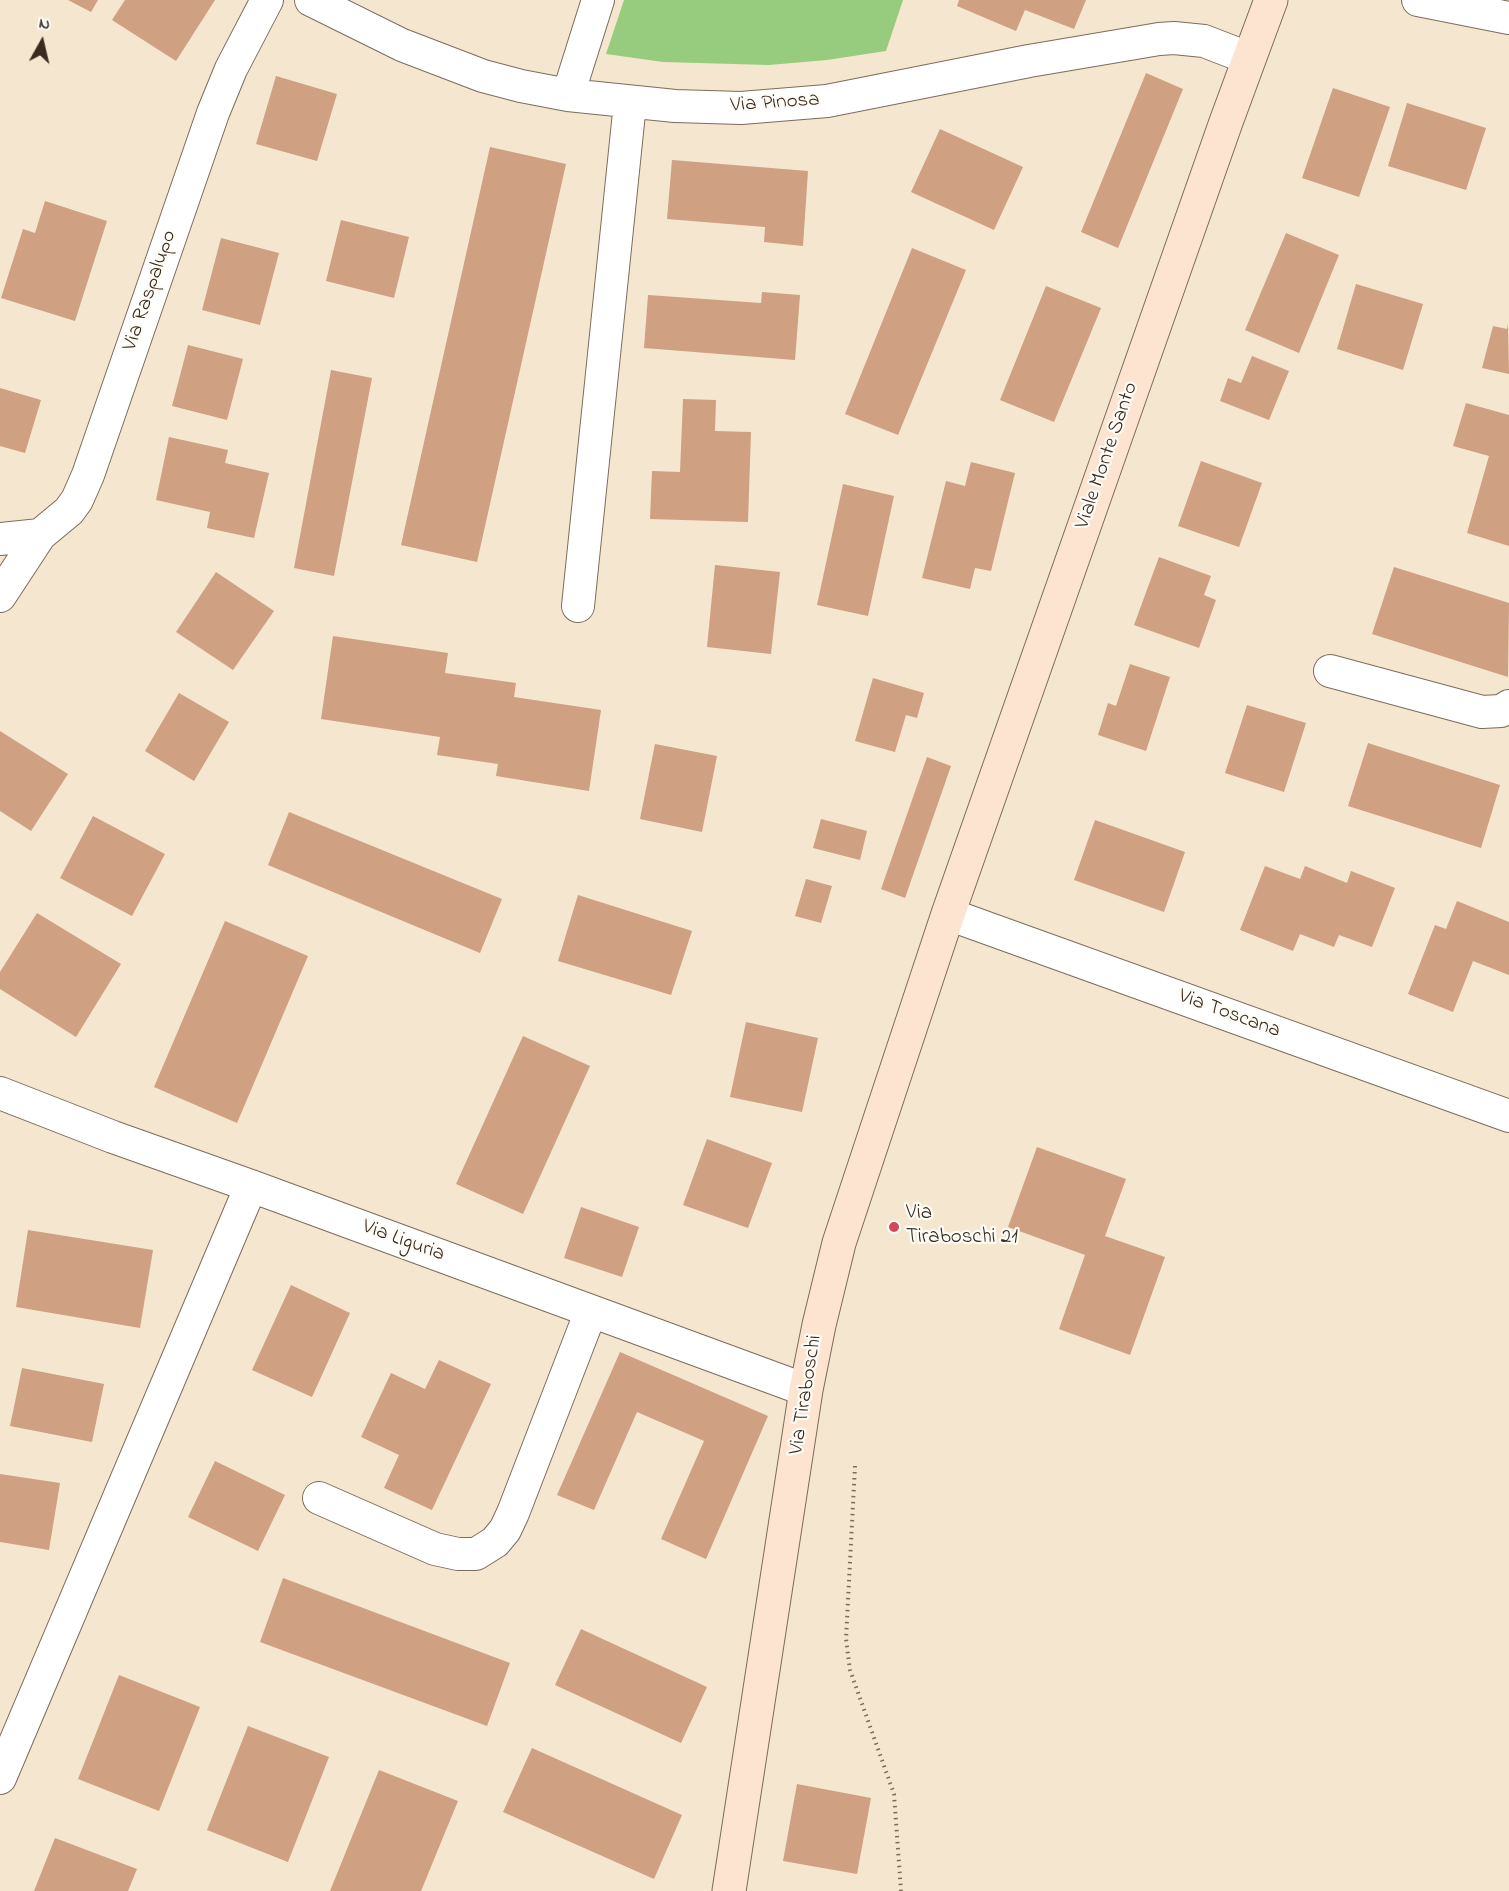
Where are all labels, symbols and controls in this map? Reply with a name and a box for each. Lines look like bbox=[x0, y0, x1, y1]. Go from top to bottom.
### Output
north arrow bbox=[12, 12, 72, 72]
text: N bbox=[37, 12, 52, 37]
street label: Via Pinosa bbox=[730, 88, 820, 120]
street label: Via Raspalupo bbox=[119, 228, 183, 354]
street label: Viale Monte Santo bbox=[1071, 380, 1145, 532]
street label: Via Toscana bbox=[1175, 985, 1283, 1045]
place label: Via Tiraboschi 21 bbox=[906, 1202, 1018, 1252]
street label: Via Liguria bbox=[358, 1215, 448, 1269]
marker: Via Tiraboschi 21 bbox=[887, 1220, 901, 1234]
street label: Via Tiraboschi bbox=[785, 1333, 829, 1457]

